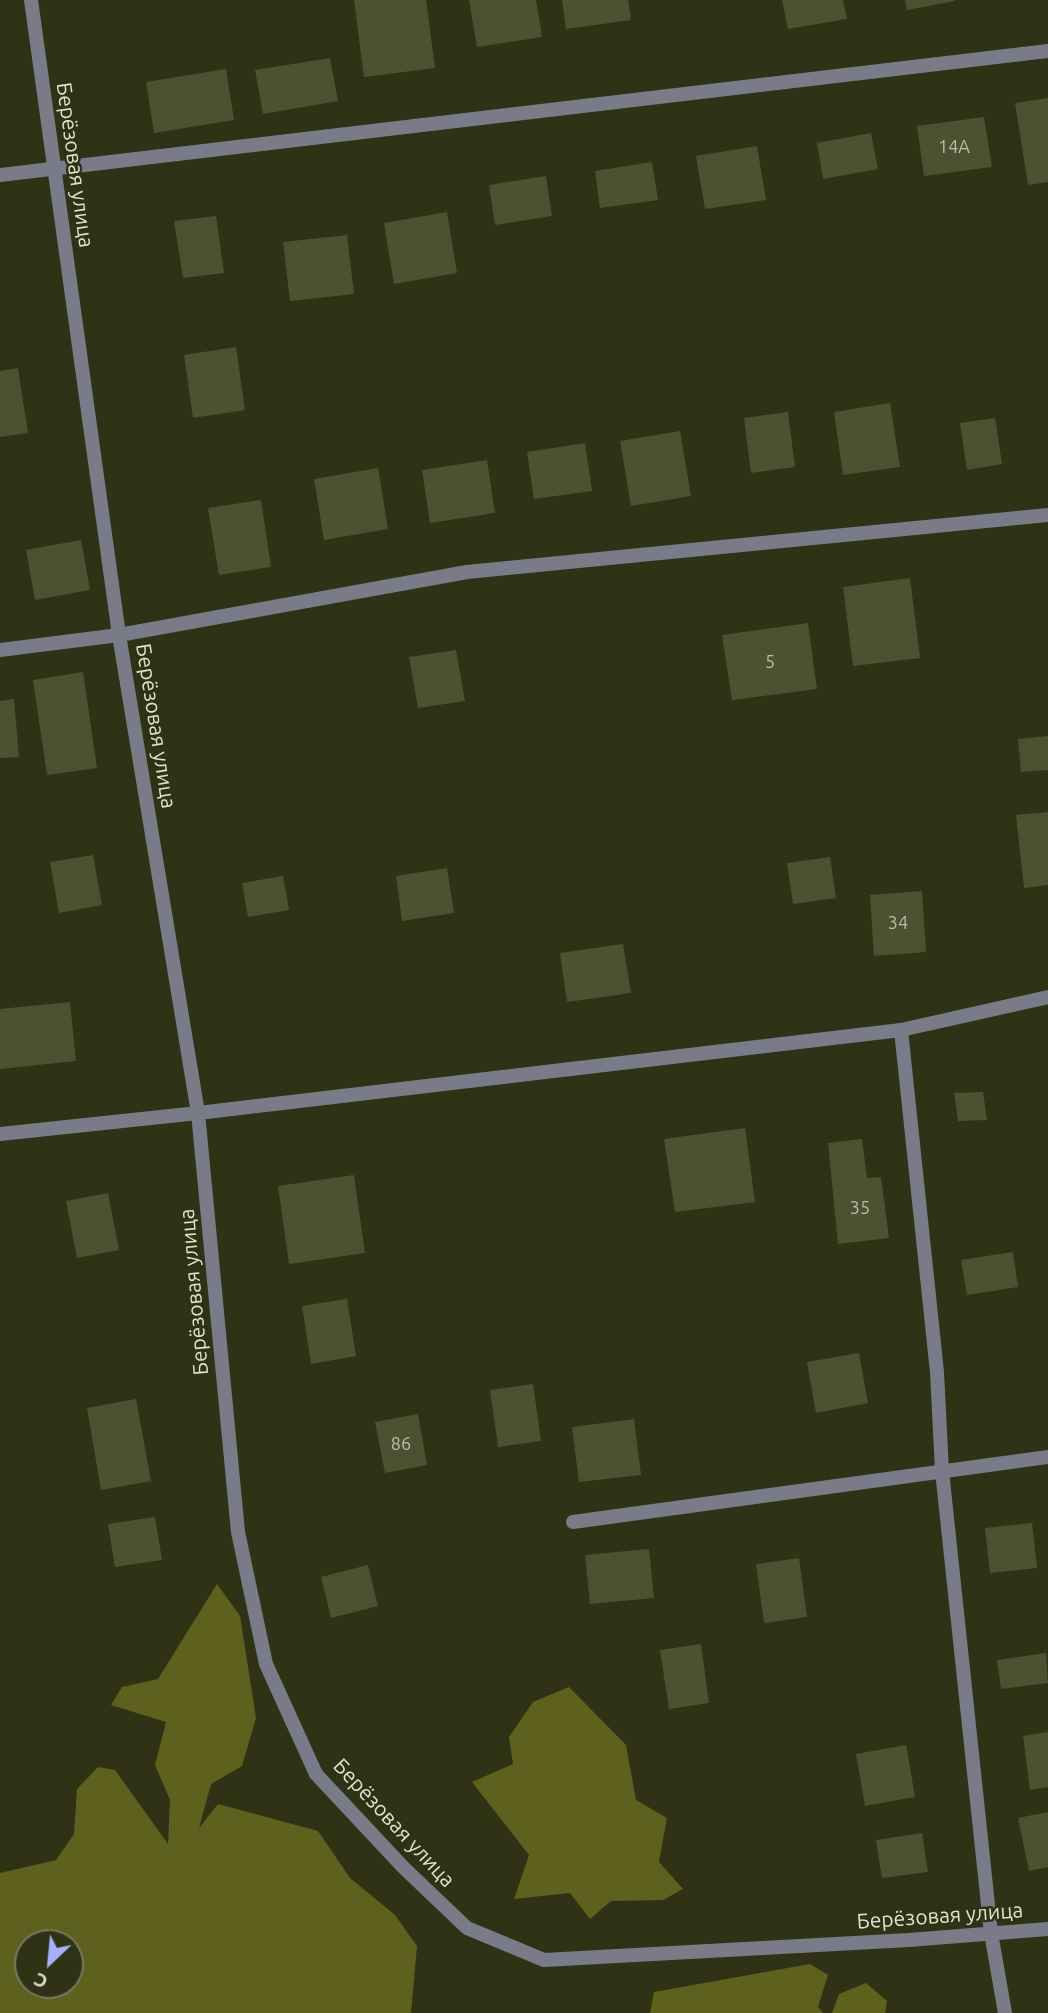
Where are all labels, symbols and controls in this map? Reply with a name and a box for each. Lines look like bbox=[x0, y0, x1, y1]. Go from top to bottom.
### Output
street label: Берёзовая улица bbox=[51, 81, 99, 249]
house number: 14А bbox=[938, 136, 970, 158]
street label: Берёзовая улица bbox=[131, 642, 181, 810]
house number: 5 bbox=[765, 651, 775, 673]
house number: 34 bbox=[888, 912, 908, 934]
house number: 35 bbox=[850, 1197, 870, 1219]
street label: Берёзовая улица bbox=[174, 1208, 214, 1376]
house number: 86 bbox=[391, 1433, 411, 1455]
street label: Берёзовая улица bbox=[328, 1753, 460, 1893]
street label: Берёзовая улица bbox=[856, 1898, 1024, 1934]
north arrow bbox=[14, 1929, 84, 1999]
text: С bbox=[30, 1969, 51, 1994]

